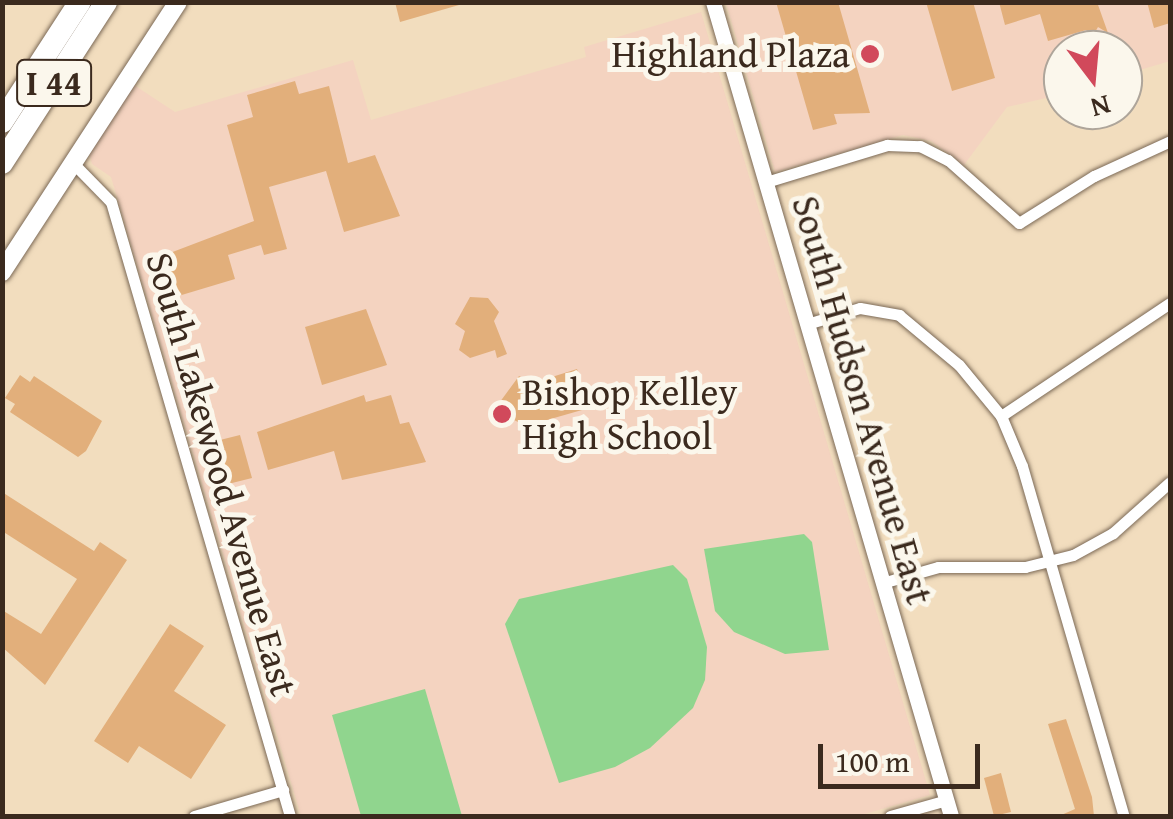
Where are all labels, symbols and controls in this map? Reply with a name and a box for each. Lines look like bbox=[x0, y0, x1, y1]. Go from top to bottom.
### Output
north arrow bbox=[1043, 30, 1143, 130]
place label: Highland Plaza bbox=[612, 31, 850, 77]
marker: Highland Plaza bbox=[859, 43, 881, 65]
road number: I 44 bbox=[14, 53, 94, 113]
text: N bbox=[1086, 85, 1116, 130]
street label: South Hudson Avenue East bbox=[783, 191, 943, 609]
street label: South Lakewood Avenue East bbox=[137, 247, 307, 701]
place label: Bishop Kelley High School bbox=[522, 369, 737, 458]
marker: Bishop Kelley High School bbox=[491, 403, 513, 425]
scale bar bbox=[823, 724, 986, 786]
text: 100 m bbox=[835, 739, 909, 783]

